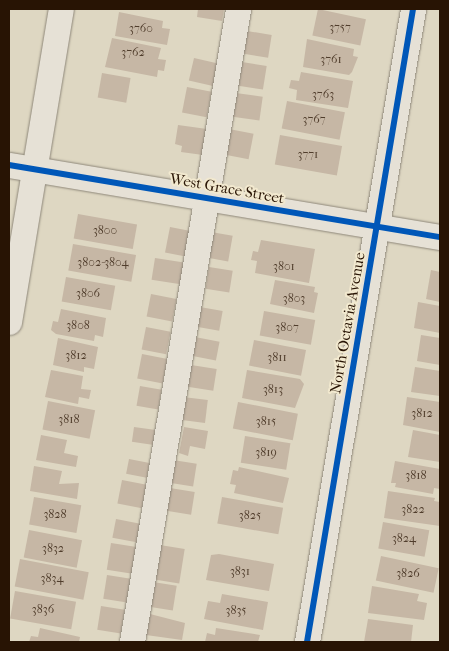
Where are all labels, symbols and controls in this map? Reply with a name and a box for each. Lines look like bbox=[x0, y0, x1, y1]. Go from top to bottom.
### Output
house number: 3757 bbox=[329, 21, 351, 35]
house number: 3760 bbox=[129, 22, 153, 36]
house number: 3762 bbox=[121, 46, 145, 60]
house number: 3761 bbox=[320, 53, 342, 67]
house number: 3763 bbox=[312, 88, 334, 102]
house number: 3767 bbox=[303, 113, 325, 127]
house number: 3771 bbox=[298, 148, 318, 162]
street label: West Grace Street bbox=[168, 170, 286, 208]
house number: 3800 bbox=[93, 224, 117, 238]
street label: North Octavia Avenue bbox=[327, 251, 369, 395]
house number: 3802-3804 bbox=[77, 256, 129, 270]
house number: 3801 bbox=[273, 260, 295, 274]
house number: 3806 bbox=[76, 287, 100, 301]
house number: 3803 bbox=[283, 292, 305, 306]
house number: 3808 bbox=[66, 319, 90, 333]
house number: 3807 bbox=[275, 321, 299, 335]
house number: 3812 bbox=[65, 349, 87, 363]
house number: 3811 bbox=[267, 351, 287, 365]
house number: 3813 bbox=[263, 383, 283, 397]
house number: 3812 bbox=[411, 407, 433, 421]
house number: 3818 bbox=[58, 413, 80, 427]
house number: 3815 bbox=[256, 415, 276, 429]
house number: 3819 bbox=[255, 446, 277, 460]
house number: 3818 bbox=[405, 469, 427, 483]
house number: 3822 bbox=[401, 503, 425, 517]
house number: 3828 bbox=[43, 508, 67, 522]
house number: 3825 bbox=[239, 509, 261, 523]
house number: 3824 bbox=[392, 532, 416, 546]
house number: 3832 bbox=[42, 542, 64, 556]
house number: 3831 bbox=[230, 565, 250, 579]
house number: 3826 bbox=[396, 567, 420, 581]
house number: 3834 bbox=[41, 572, 63, 586]
house number: 3836 bbox=[32, 603, 54, 617]
house number: 3835 bbox=[225, 604, 247, 618]

